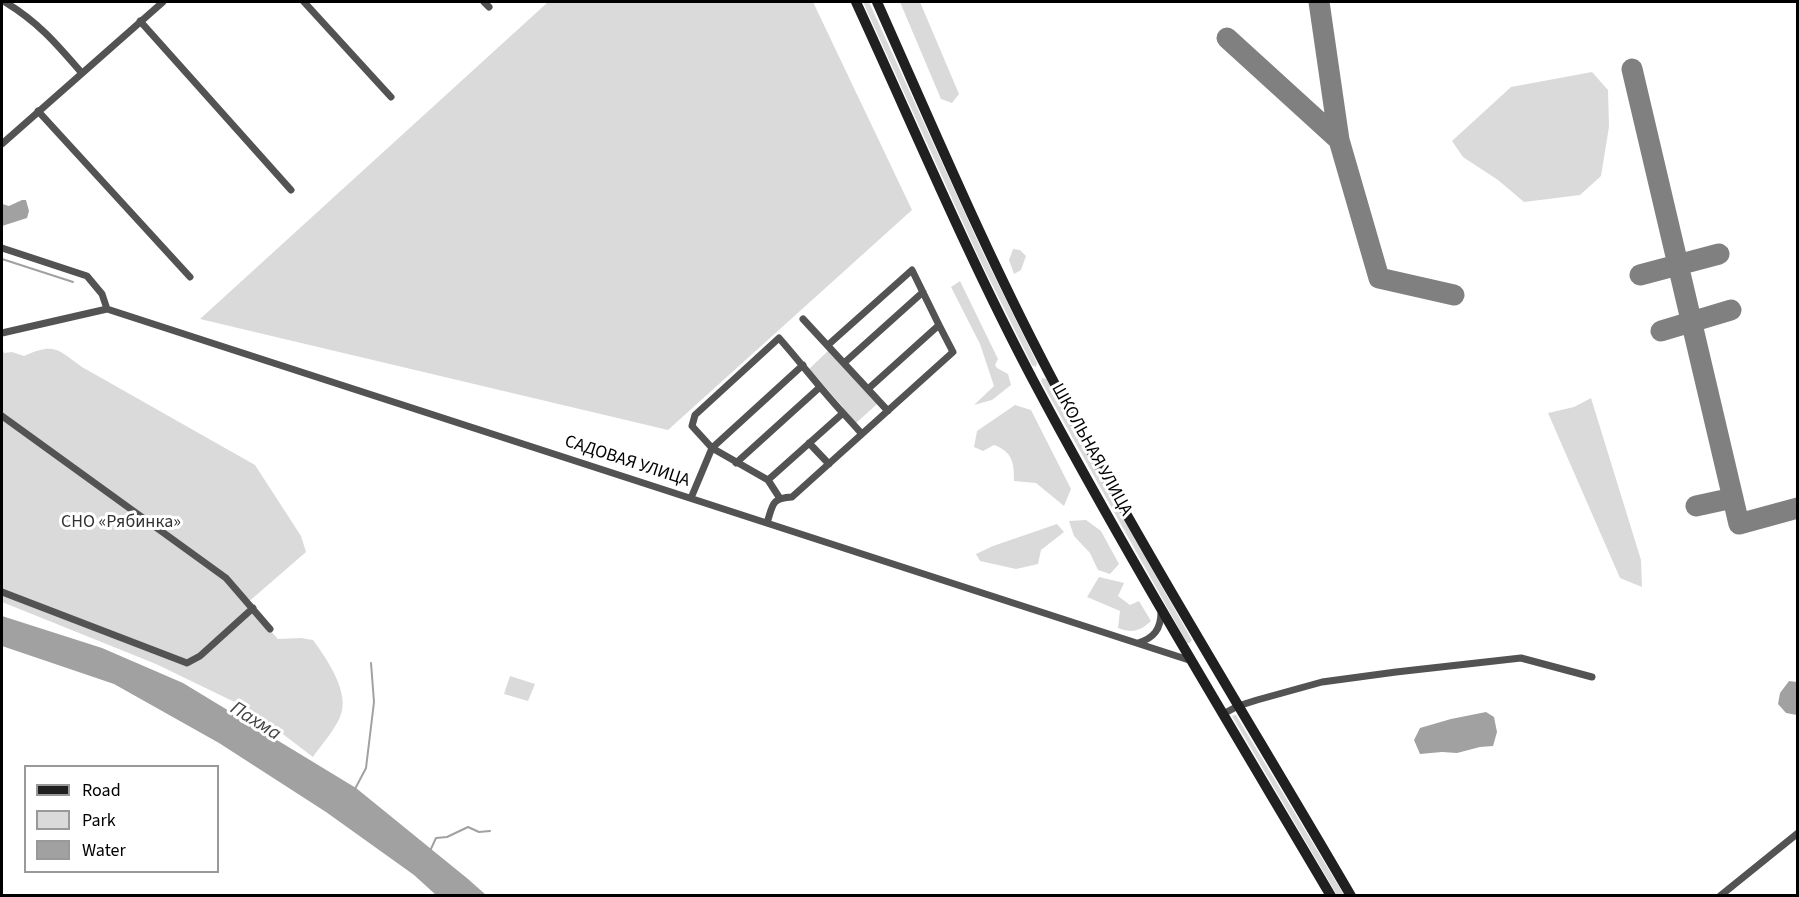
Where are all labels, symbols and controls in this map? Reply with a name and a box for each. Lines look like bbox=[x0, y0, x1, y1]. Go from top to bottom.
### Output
street label: ШКОЛЬНАЯ УЛИЦА bbox=[1046, 380, 1136, 520]
street label: САДОВАЯ УЛИЦА bbox=[562, 432, 692, 492]
park label: СНО «Рябинка» bbox=[61, 512, 181, 534]
water label: Пахма bbox=[225, 697, 285, 747]
legend bbox=[24, 765, 219, 873]
text: Road bbox=[82, 778, 121, 803]
text: Park bbox=[82, 808, 116, 833]
text: Water bbox=[82, 838, 126, 863]

